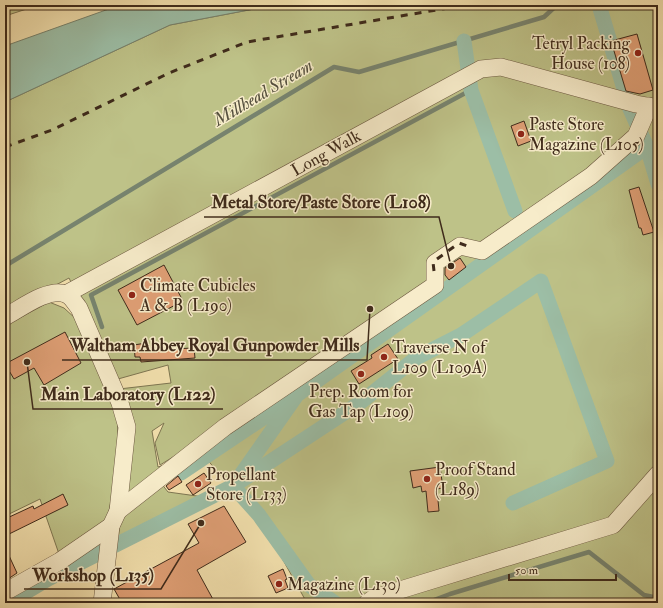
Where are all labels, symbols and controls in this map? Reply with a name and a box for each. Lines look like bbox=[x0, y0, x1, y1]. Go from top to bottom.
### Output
place label: Tetryl Packing House (108) bbox=[532, 33, 631, 74]
marker: Tetryl Packing House (108) bbox=[633, 48, 643, 58]
water label: Millhead Stream bbox=[208, 54, 317, 132]
place label: Paste Store Magazine (L105) bbox=[529, 114, 644, 155]
street label: Long Walk bbox=[287, 125, 365, 181]
marker: Paste Store Magazine (L105) bbox=[516, 129, 526, 139]
callout: Metal Store/Paste Store (L108) bbox=[204, 187, 439, 217]
text: Metal Store/Paste Store (L108) bbox=[210, 191, 431, 214]
place label: Climate Cubicles A & B (L190) bbox=[139, 275, 256, 316]
marker: Climate Cubicles A & B (L190) bbox=[127, 290, 137, 300]
callout: Waltham Abbey Royal Gunpowder Mills bbox=[62, 330, 367, 360]
text: Waltham Abbey Royal Gunpowder Mills bbox=[69, 334, 360, 357]
place label: Traverse N of L109 (L109A) bbox=[392, 337, 488, 378]
marker: Traverse N of L109 (L109A) bbox=[379, 352, 389, 362]
marker: Prep. Room for Gas Tap (L109) bbox=[356, 369, 366, 379]
callout: Main Laboratory (L122) bbox=[33, 379, 223, 409]
place label: Prep. Room for Gas Tap (L109) bbox=[308, 381, 414, 423]
text: Main Laboratory (L122) bbox=[40, 383, 216, 406]
place label: Proof Stand (L189) bbox=[435, 459, 516, 500]
place label: Propellant Store (L133) bbox=[206, 464, 287, 505]
marker: Proof Stand (L189) bbox=[422, 474, 432, 484]
marker: Propellant Store (L133) bbox=[193, 479, 203, 489]
scale bar bbox=[509, 556, 616, 582]
callout: Workshop (L135) bbox=[24, 559, 161, 589]
text: 50 m bbox=[515, 563, 539, 578]
text: Workshop (L135) bbox=[31, 564, 154, 587]
place label: Magazine (L130) bbox=[287, 574, 401, 595]
marker: Magazine (L130) bbox=[274, 579, 284, 589]

